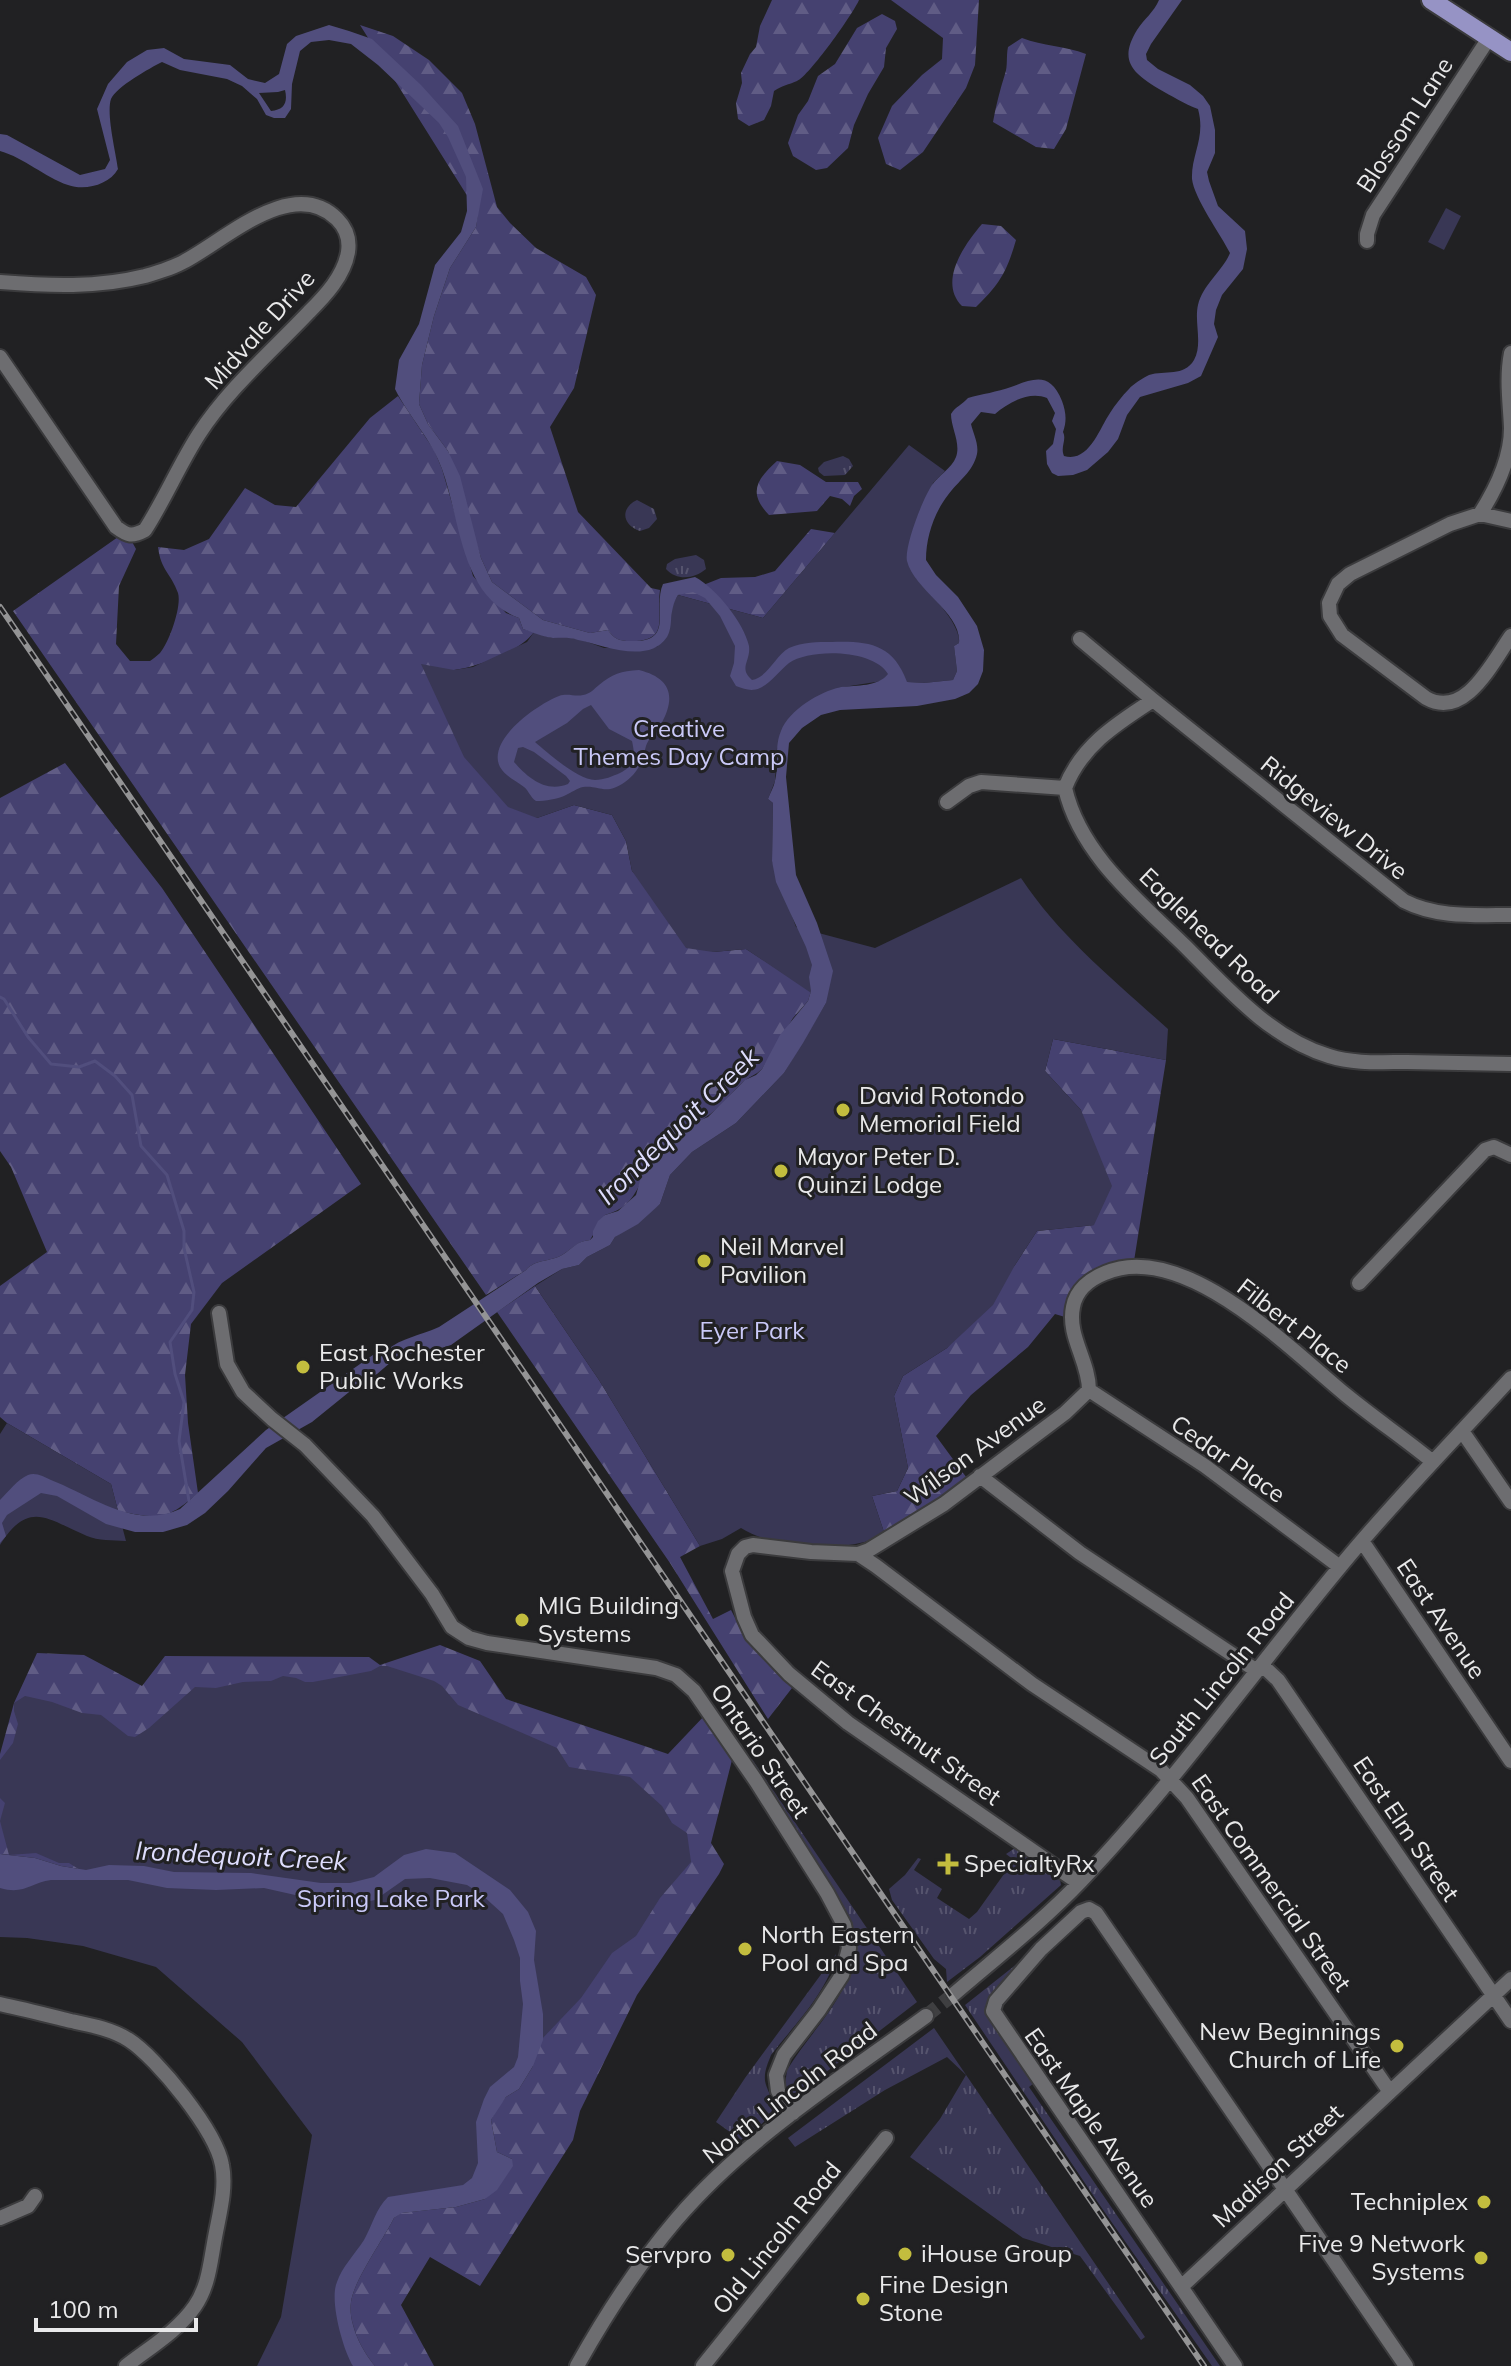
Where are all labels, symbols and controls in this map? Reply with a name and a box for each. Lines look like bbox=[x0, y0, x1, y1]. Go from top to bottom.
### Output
street label: Blossom Lane bbox=[1349, 51, 1459, 198]
street label: Midvale Drive bbox=[198, 263, 321, 395]
park label: Creative Themes Day Camp bbox=[573, 713, 785, 771]
street label: Ridgeview Drive bbox=[1255, 749, 1414, 886]
street label: Eaglehead Road bbox=[1134, 861, 1286, 1009]
water label: Irondequoit Creek bbox=[590, 1040, 766, 1211]
place label: David Rotondo Memorial Field bbox=[859, 1080, 1024, 1138]
marker: David Rotondo Memorial Field bbox=[834, 1101, 852, 1119]
place label: Mayor Peter D. Quinzi Lodge bbox=[797, 1141, 960, 1199]
marker: Mayor Peter D. Quinzi Lodge bbox=[772, 1162, 790, 1180]
place label: Neil Marvel Pavilion bbox=[720, 1231, 844, 1289]
marker: Neil Marvel Pavilion bbox=[695, 1252, 713, 1270]
street label: Filbert Place bbox=[1231, 1271, 1358, 1379]
park label: Eyer Park bbox=[699, 1315, 805, 1345]
place label: East Rochester Public Works bbox=[319, 1337, 485, 1395]
marker: East Rochester Public Works bbox=[294, 1358, 312, 1376]
street label: Wilson Avenue bbox=[898, 1389, 1051, 1512]
street label: Cedar Place bbox=[1166, 1408, 1292, 1509]
street label: East Avenue bbox=[1391, 1553, 1493, 1684]
street label: South Lincoln Road bbox=[1142, 1586, 1300, 1771]
place label: MIG Building Systems bbox=[538, 1590, 679, 1648]
marker: MIG Building Systems bbox=[513, 1611, 531, 1629]
street label: East Chestnut Street bbox=[806, 1653, 1007, 1811]
street label: Ontario Street bbox=[705, 1677, 817, 1824]
street label: East Elm Street bbox=[1347, 1750, 1466, 1907]
street label: East Commercial Street bbox=[1185, 1768, 1358, 1997]
water label: Irondequoit Creek bbox=[134, 1833, 348, 1878]
place label: SpecialtyRx bbox=[964, 1848, 1095, 1878]
marker: SpecialtyRx bbox=[939, 1855, 957, 1873]
park label: Spring Lake Park bbox=[297, 1883, 486, 1913]
place label: North Eastern Pool and Spa bbox=[761, 1919, 915, 1977]
marker: North Eastern Pool and Spa bbox=[736, 1940, 754, 1958]
street label: North Lincoln Road bbox=[696, 2015, 882, 2170]
place label: New Beginnings Church of Life bbox=[1199, 2016, 1381, 2074]
street label: East Maple Avenue bbox=[1018, 2022, 1165, 2213]
marker: New Beginnings Church of Life bbox=[1388, 2037, 1406, 2055]
street label: Madison Street bbox=[1206, 2097, 1349, 2233]
street label: Old Lincoln Road bbox=[705, 2155, 847, 2320]
place label: Techniplex bbox=[1351, 2186, 1468, 2216]
marker: Techniplex bbox=[1475, 2193, 1493, 2211]
place label: Five 9 Network Systems bbox=[1298, 2228, 1466, 2286]
place label: iHouse Group bbox=[921, 2238, 1072, 2268]
place label: Servpro bbox=[625, 2239, 712, 2269]
marker: iHouse Group bbox=[896, 2245, 914, 2263]
marker: Servpro bbox=[719, 2246, 737, 2264]
marker: Five 9 Network Systems bbox=[1472, 2249, 1490, 2267]
place label: Fine Design Stone bbox=[879, 2269, 1009, 2327]
scale bar bbox=[36, 2282, 196, 2332]
marker: Fine Design Stone bbox=[854, 2290, 872, 2308]
text: 100 m bbox=[48, 2294, 119, 2324]

